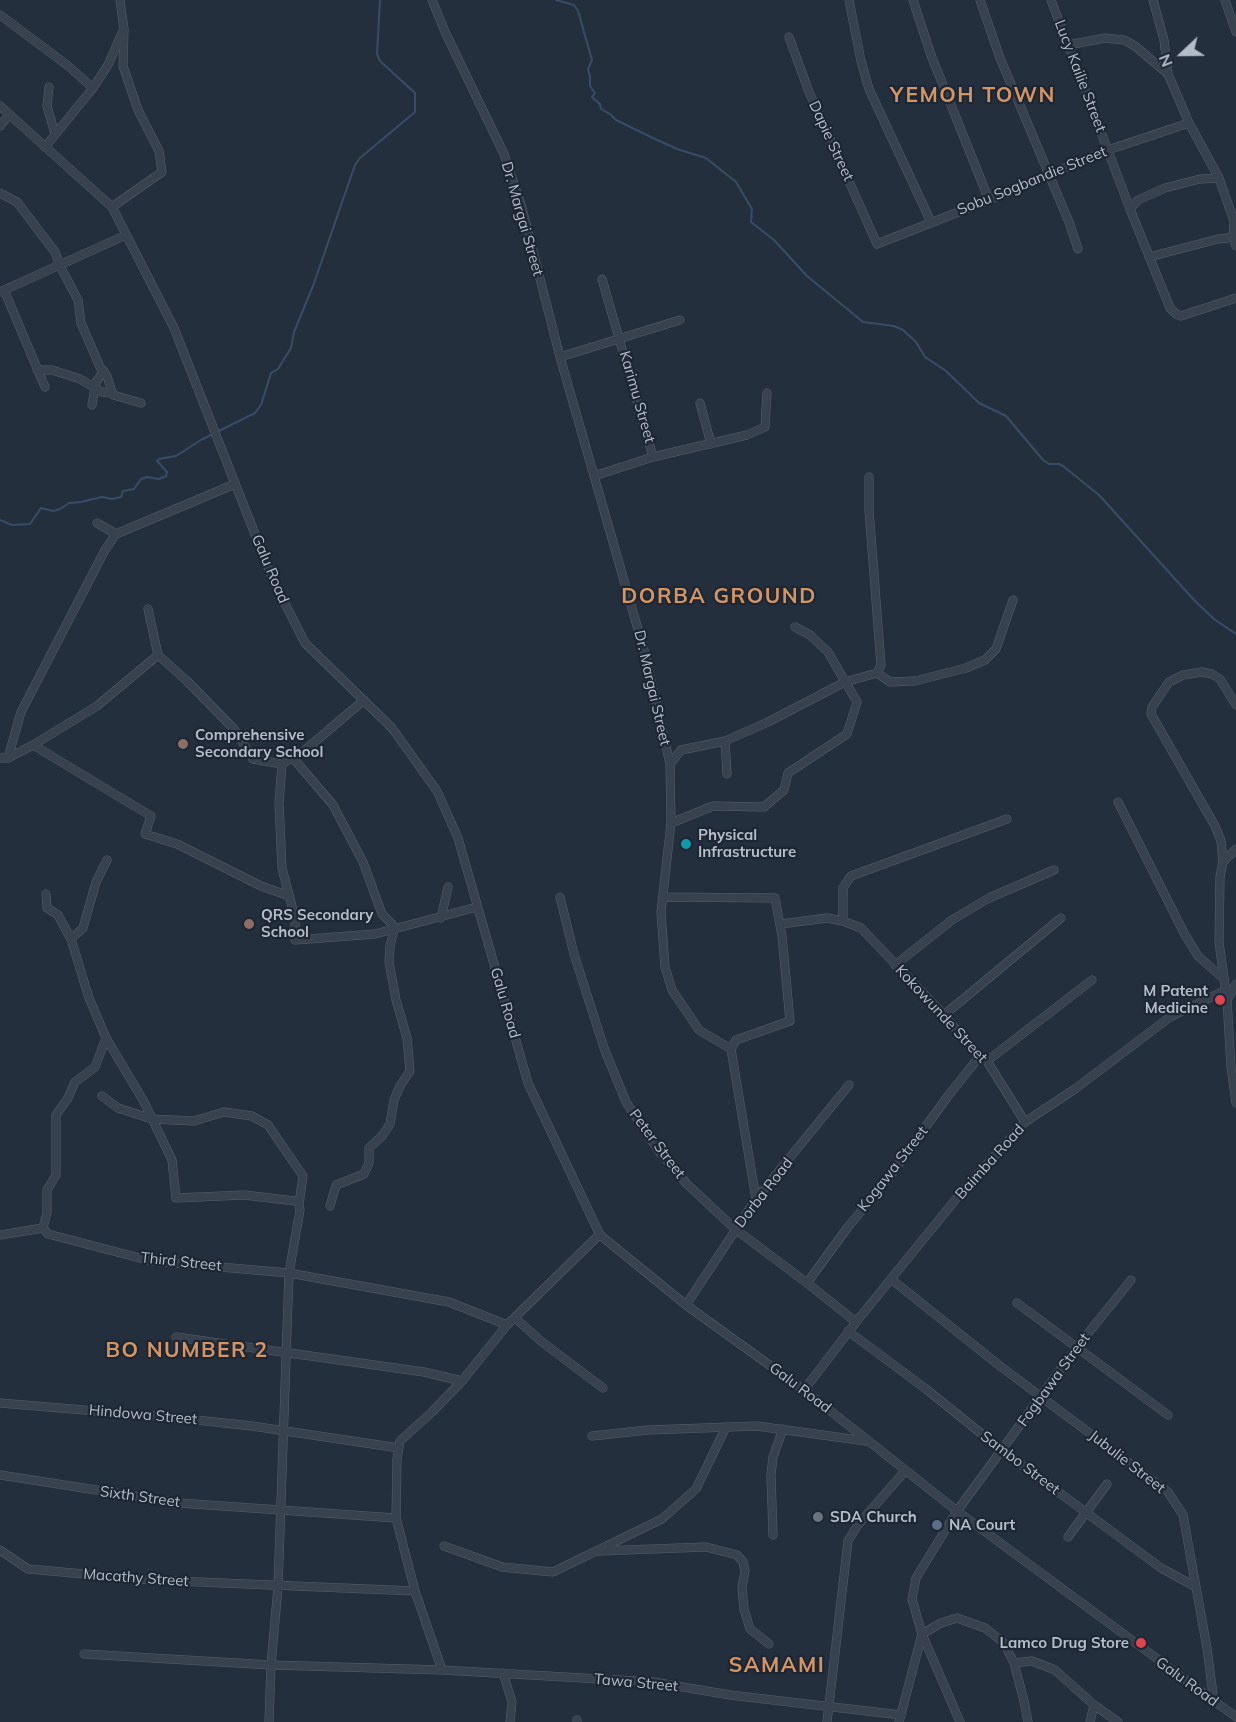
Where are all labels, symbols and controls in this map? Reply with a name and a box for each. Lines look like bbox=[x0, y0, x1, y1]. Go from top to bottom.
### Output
street label: Lucy Kailie Street bbox=[1050, 17, 1110, 135]
north arrow bbox=[1152, 24, 1212, 84]
text: N bbox=[1154, 51, 1177, 70]
district label: YEMOH TOWN bbox=[890, 83, 1056, 109]
street label: Dapie Street bbox=[805, 98, 857, 184]
street label: Sobu Sogbandie Street bbox=[955, 143, 1109, 219]
street label: Dr. Margai Street bbox=[497, 160, 547, 278]
street label: Karimu Street bbox=[615, 349, 659, 445]
street label: Galu Road bbox=[247, 532, 293, 606]
district label: DORBA GROUND bbox=[621, 584, 817, 610]
street label: Dr. Margai Street bbox=[630, 629, 674, 747]
place label: Comprehensive Secondary School bbox=[195, 726, 323, 761]
marker: Comprehensive Secondary School bbox=[176, 737, 190, 751]
place label: Physical Infrastructure bbox=[698, 826, 796, 861]
marker: Physical Infrastructure bbox=[679, 837, 693, 851]
place label: QRS Secondary School bbox=[261, 906, 373, 941]
marker: QRS Secondary School bbox=[242, 917, 256, 931]
street label: Kokowunde Street bbox=[891, 961, 991, 1067]
street label: Galu Road bbox=[486, 965, 524, 1041]
place label: M Patent Medicine bbox=[1143, 982, 1208, 1017]
marker: M Patent Medicine bbox=[1213, 993, 1227, 1007]
street label: Peter Street bbox=[625, 1106, 689, 1182]
street label: Baimba Road bbox=[952, 1121, 1028, 1203]
street label: Kogawa Street bbox=[854, 1123, 932, 1215]
street label: Dorba Road bbox=[731, 1154, 797, 1232]
street label: Third Street bbox=[140, 1249, 222, 1275]
street label: Fogbawa Street bbox=[1014, 1330, 1094, 1430]
district label: BO NUMBER 2 bbox=[105, 1338, 269, 1364]
street label: Galu Road bbox=[765, 1359, 835, 1417]
street label: Hindowa Street bbox=[88, 1401, 198, 1429]
street label: Sambo Street bbox=[977, 1427, 1063, 1499]
street label: Jubulie Street bbox=[1085, 1427, 1169, 1497]
street label: Sixth Street bbox=[99, 1482, 181, 1512]
place label: SDA Church bbox=[830, 1508, 917, 1526]
marker: SDA Church bbox=[811, 1510, 825, 1524]
place label: NA Court bbox=[949, 1516, 1015, 1534]
marker: NA Court bbox=[930, 1518, 944, 1532]
street label: Macathy Street bbox=[83, 1565, 189, 1591]
place label: Lamco Drug Store bbox=[1000, 1634, 1129, 1652]
marker: Lamco Drug Store bbox=[1134, 1636, 1148, 1650]
district label: SAMAMI bbox=[729, 1653, 825, 1679]
street label: Galu Road bbox=[1152, 1653, 1222, 1711]
street label: Tawa Street bbox=[593, 1670, 679, 1696]

